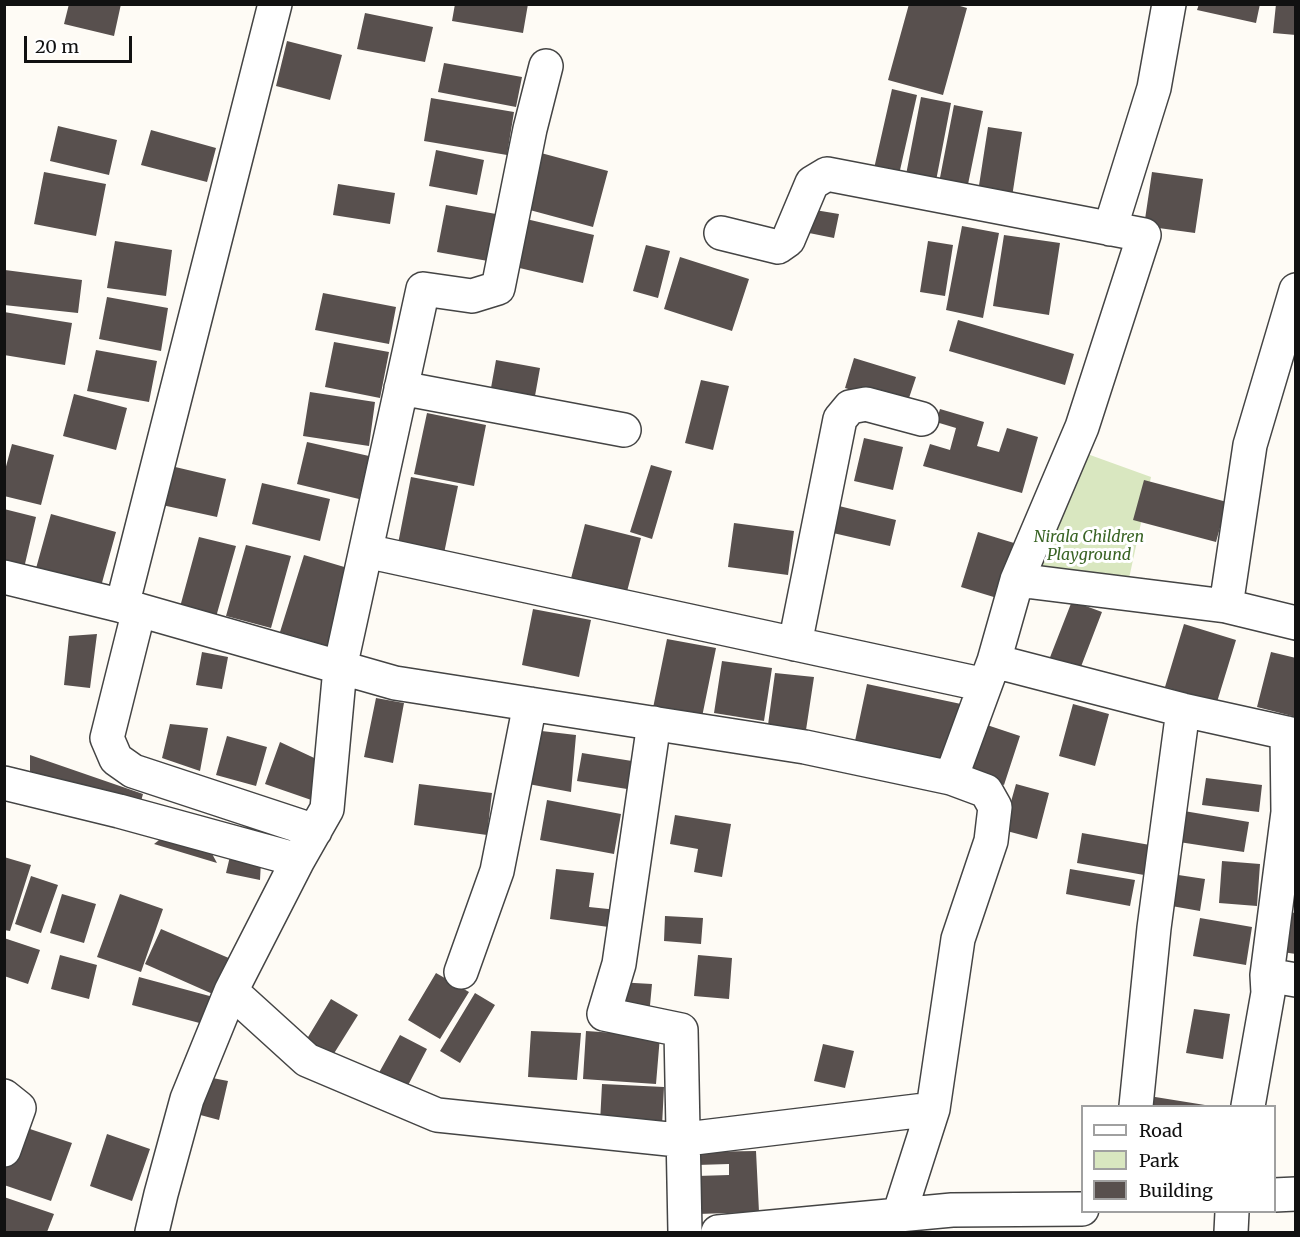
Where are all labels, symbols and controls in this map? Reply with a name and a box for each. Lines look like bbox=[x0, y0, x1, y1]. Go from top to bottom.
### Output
scale bar bbox=[27, 24, 135, 62]
text: 20 m bbox=[35, 35, 79, 58]
park label: Nirala Children Playground bbox=[1034, 527, 1144, 565]
legend bbox=[1081, 1105, 1276, 1213]
text: Road bbox=[1139, 1119, 1183, 1142]
text: Park bbox=[1139, 1149, 1179, 1172]
text: Building bbox=[1139, 1179, 1213, 1202]

